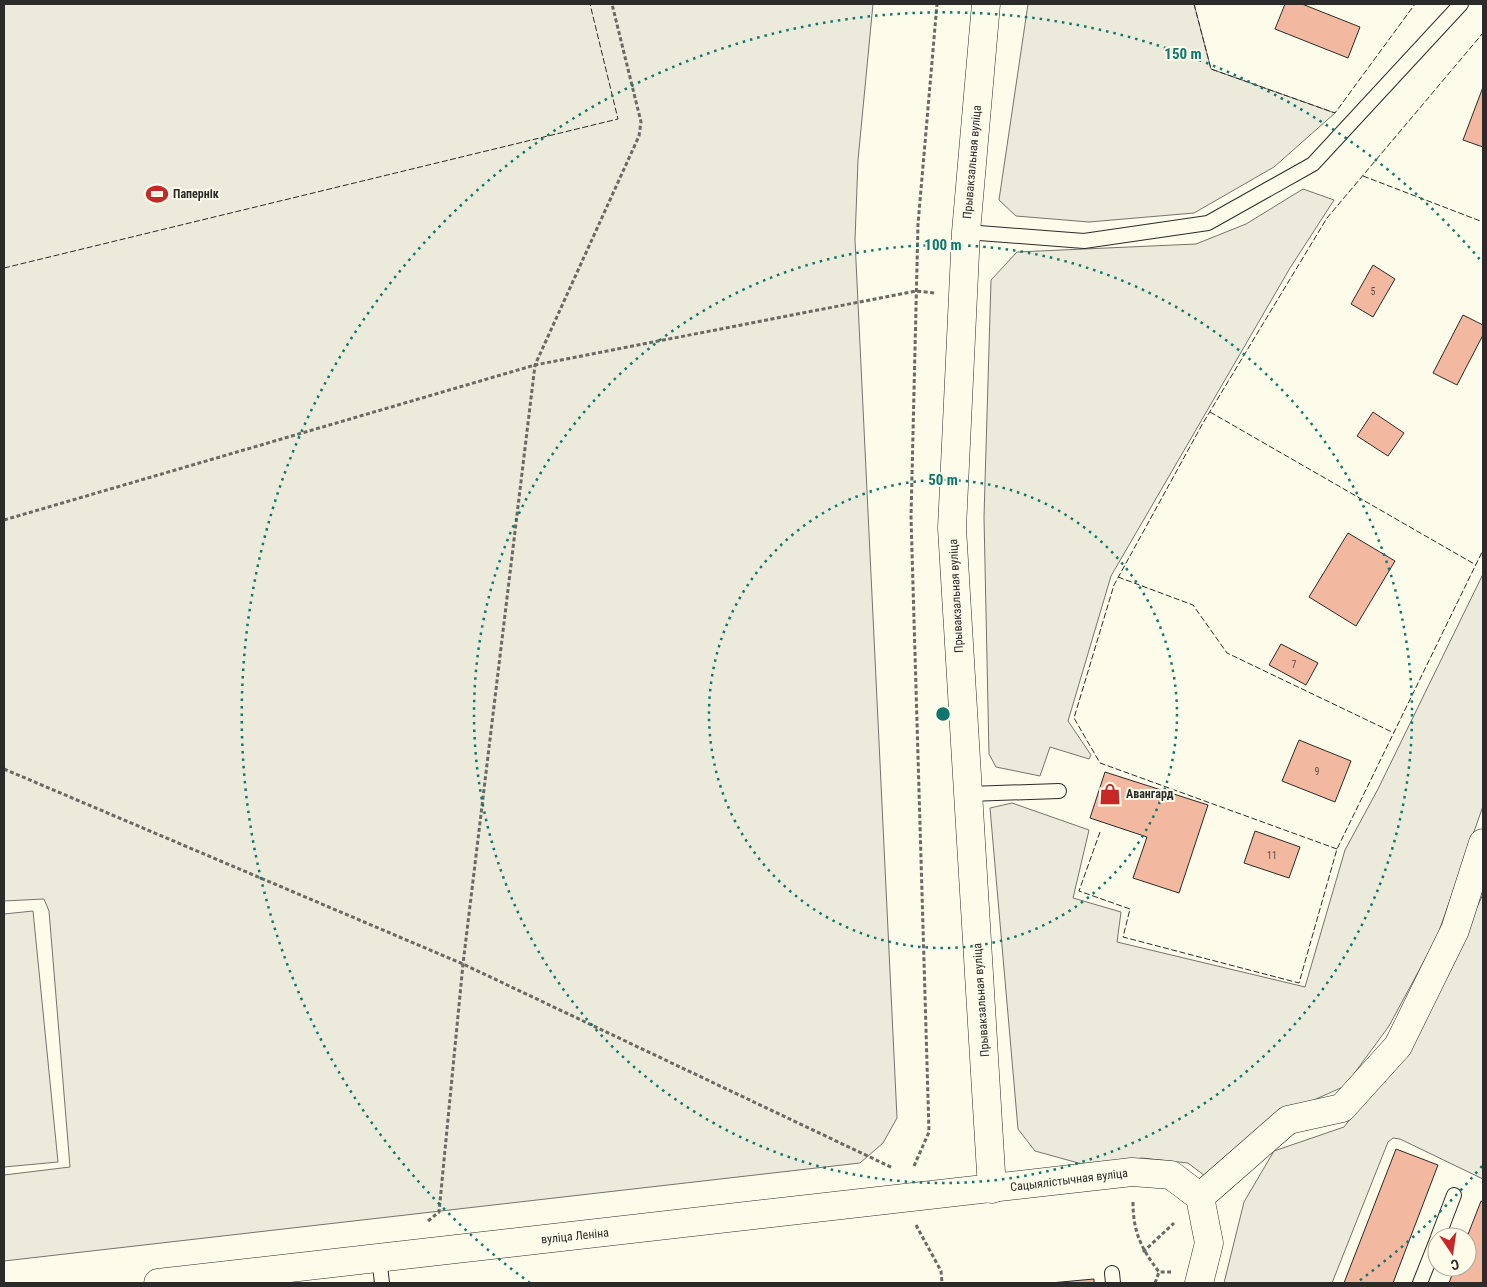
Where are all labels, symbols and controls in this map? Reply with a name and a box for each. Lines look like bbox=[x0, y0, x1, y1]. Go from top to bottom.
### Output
text: 150 m bbox=[1164, 45, 1202, 63]
street label: Прывакзальная вуліца bbox=[960, 104, 984, 219]
sports icon: Папернік bbox=[144, 181, 170, 207]
place label: Папернік bbox=[173, 187, 219, 201]
text: 100 m bbox=[924, 236, 962, 254]
house number: 5 bbox=[1371, 286, 1376, 297]
text: 50 m bbox=[928, 471, 958, 489]
street label: Прывакзальная вуліца bbox=[946, 538, 966, 653]
house number: 7 bbox=[1292, 659, 1297, 670]
centre of rings bbox=[934, 705, 952, 723]
house number: 9 bbox=[1315, 766, 1320, 777]
shop icon: Авангард bbox=[1097, 781, 1123, 807]
place label: Авангард bbox=[1126, 787, 1174, 801]
house number: 11 bbox=[1267, 850, 1277, 861]
street label: Прывакзальная вуліца bbox=[970, 942, 992, 1057]
street label: Сацыялістычная вуліца bbox=[1009, 1166, 1129, 1194]
street label: вуліца Леніна bbox=[540, 1225, 610, 1247]
north arrow bbox=[1427, 1227, 1477, 1277]
text: С bbox=[1449, 1256, 1461, 1273]

